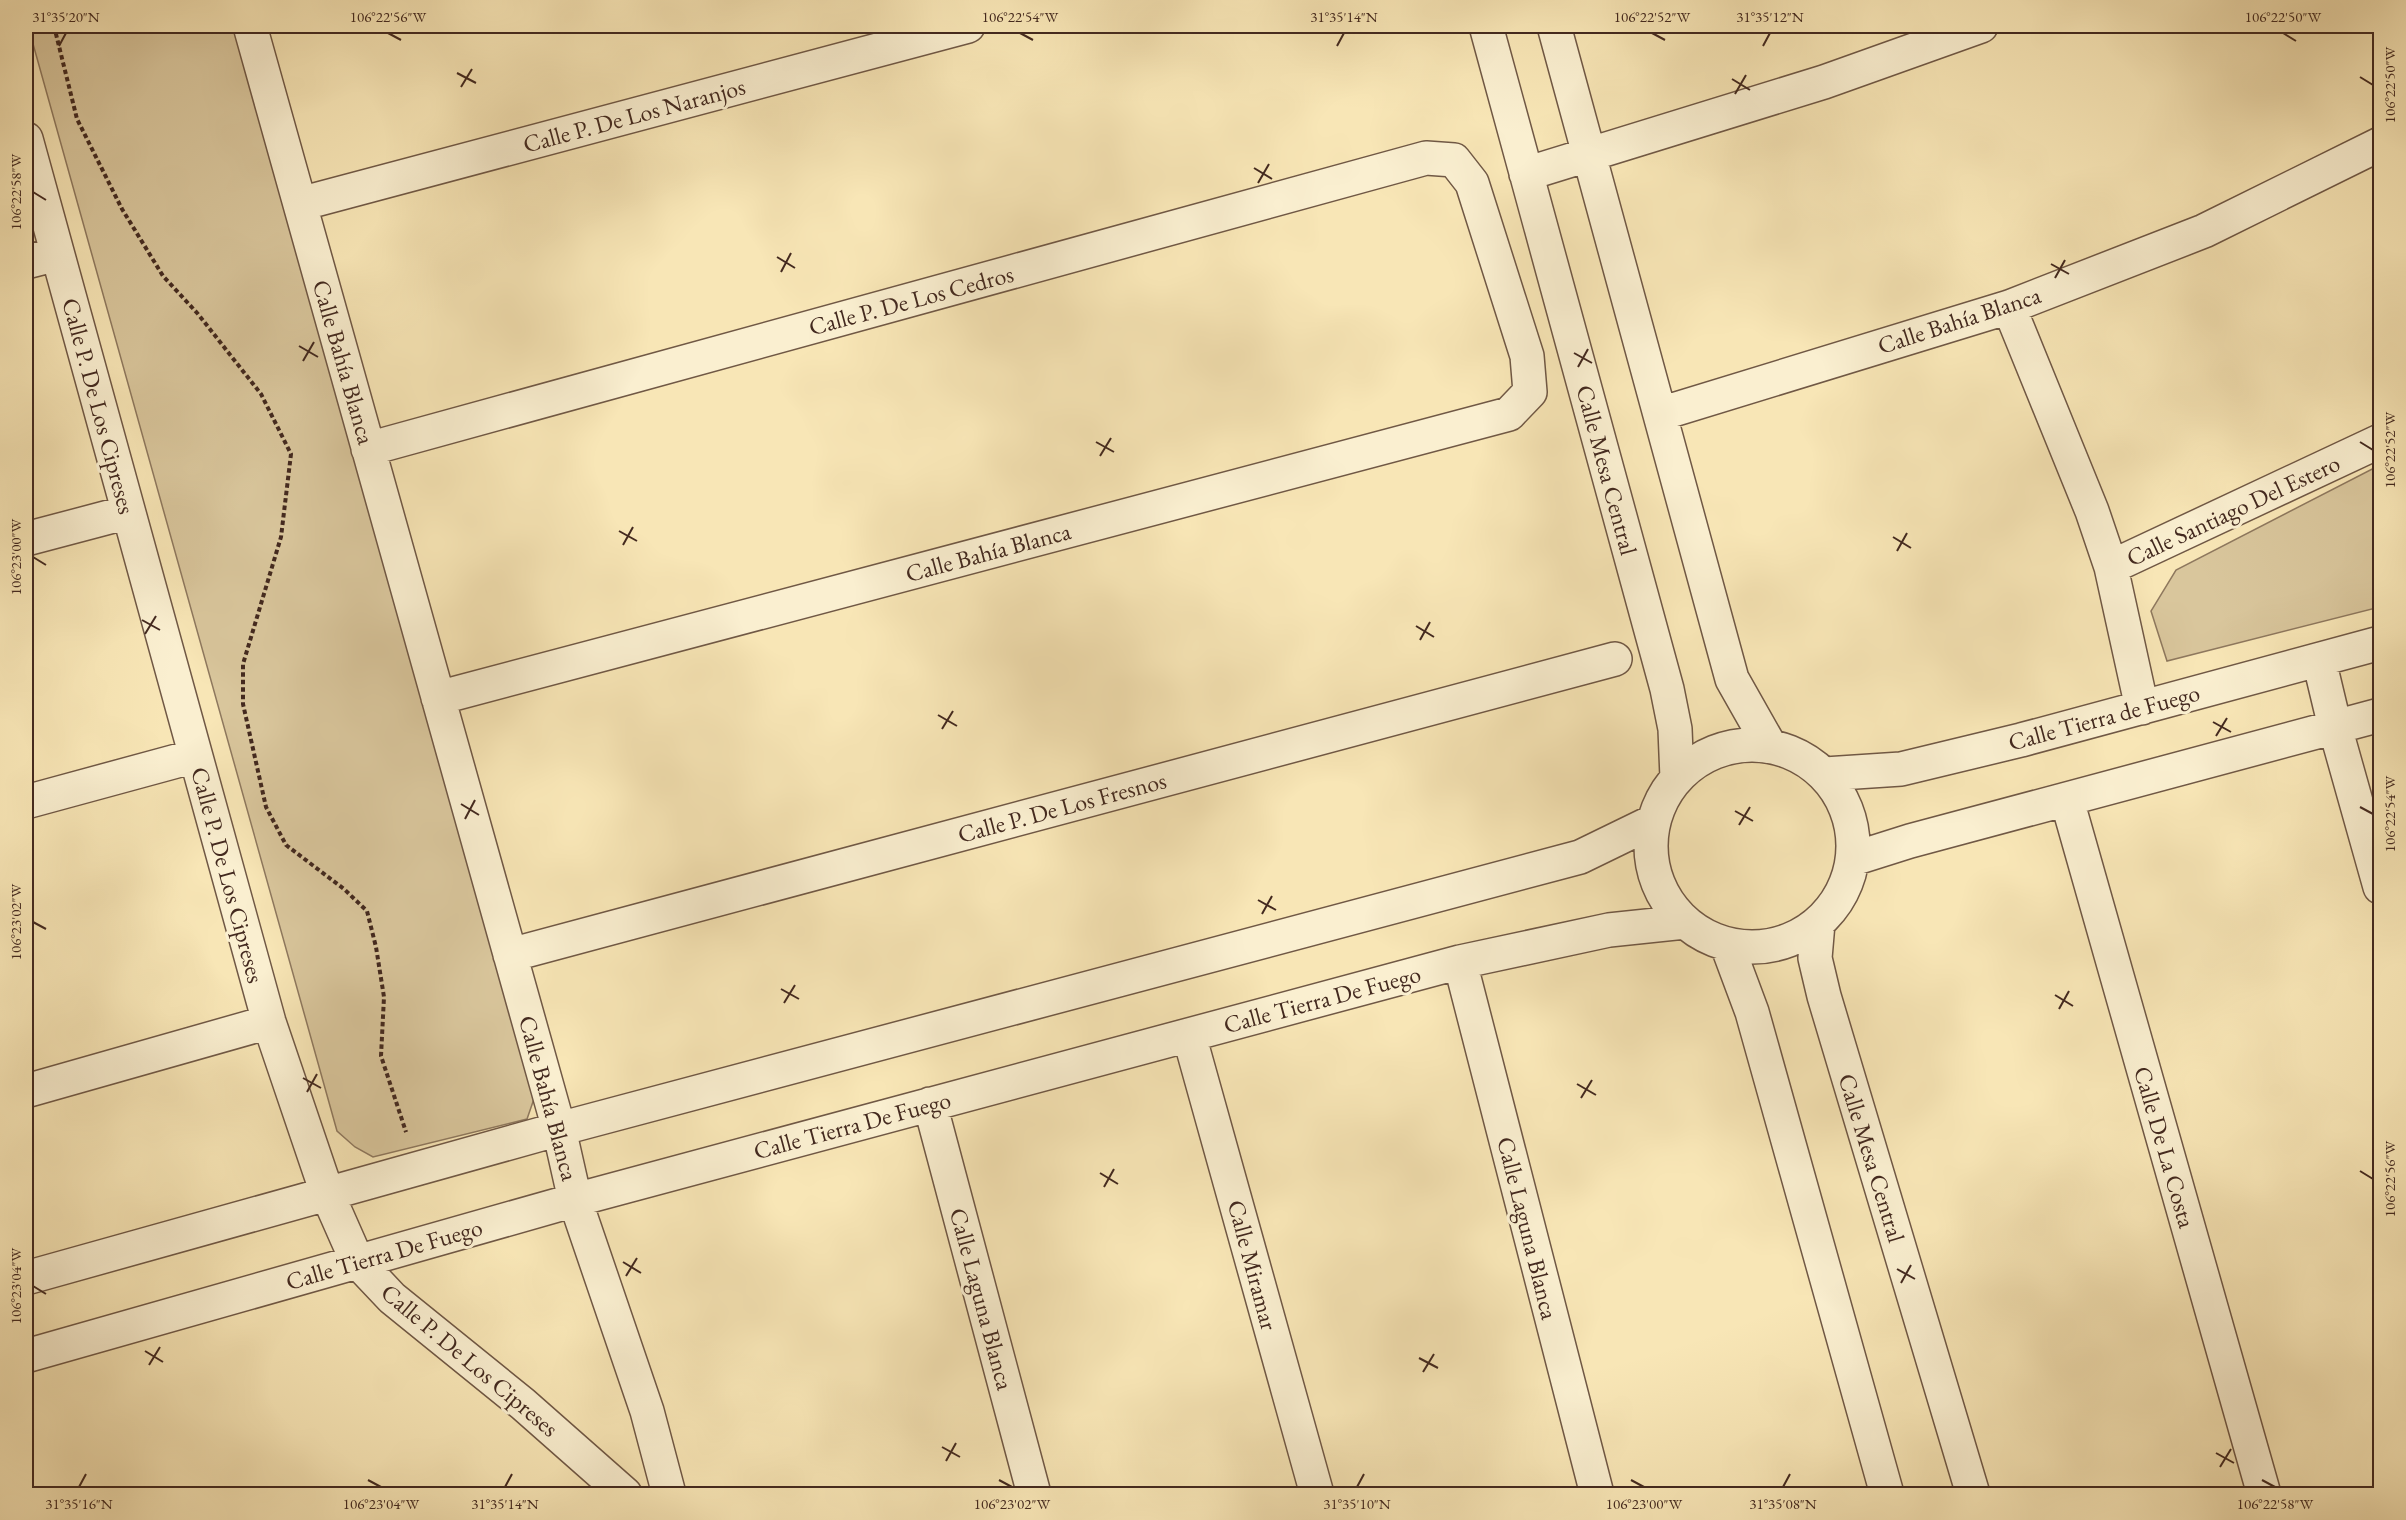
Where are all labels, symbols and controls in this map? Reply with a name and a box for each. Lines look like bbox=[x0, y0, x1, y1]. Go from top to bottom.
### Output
text: 31°35'20"N bbox=[32, 7, 100, 26]
text: 106°22'56"W bbox=[350, 7, 426, 26]
text: 106°22'54"W bbox=[982, 7, 1058, 26]
text: 31°35'14"N bbox=[1310, 7, 1378, 26]
text: 106°22'52"W bbox=[1614, 7, 1690, 26]
text: 31°35'12"N bbox=[1736, 7, 1804, 26]
text: 106°22'50"W bbox=[2245, 7, 2321, 26]
text: 106°22'50"W bbox=[2380, 47, 2399, 123]
street label: Calle P. De Los Naranjos bbox=[520, 70, 748, 160]
text: 106°22'58"W bbox=[6, 154, 25, 230]
street label: Calle P. De Los Cedros bbox=[805, 258, 1017, 342]
street label: Calle Bahía Blanca bbox=[306, 276, 382, 448]
street label: Calle Bahía Blanca bbox=[1874, 279, 2045, 361]
street label: Calle P. De Los Cipreses bbox=[55, 295, 143, 517]
street label: Calle Mesa Central bbox=[1569, 382, 1645, 559]
text: 106°22'52"W bbox=[2380, 412, 2399, 488]
street label: Calle Santiago Del Estero bbox=[2121, 447, 2345, 573]
street label: Calle Bahía Blanca bbox=[902, 515, 1074, 589]
text: 106°23'00"W bbox=[6, 519, 25, 595]
street label: Calle Tierra de Fuego bbox=[2005, 677, 2203, 757]
street label: Calle P. De Los Cipreses bbox=[184, 764, 272, 986]
street label: Calle P. De Los Fresnos bbox=[954, 764, 1170, 850]
text: 106°22'54"W bbox=[2380, 776, 2399, 852]
text: 106°23'02"W bbox=[6, 884, 25, 960]
street label: Calle Tierra De Fuego bbox=[1220, 958, 1424, 1040]
street label: Calle Bahía Blanca bbox=[512, 1012, 586, 1184]
street label: Calle De La Costa bbox=[2127, 1063, 2203, 1232]
street label: Calle Mesa Central bbox=[1832, 1070, 1912, 1246]
street label: Calle Tierra De Fuego bbox=[750, 1084, 954, 1166]
street label: Calle Laguna Blanca bbox=[1490, 1133, 1566, 1323]
text: 106°22'56"W bbox=[2380, 1141, 2399, 1217]
street label: Calle Miramar bbox=[1221, 1196, 1285, 1334]
street label: Calle Laguna Blanca bbox=[943, 1205, 1021, 1394]
street label: Calle Tierra De Fuego bbox=[282, 1211, 486, 1297]
text: 106°23'04"W bbox=[6, 1248, 25, 1324]
street label: Calle P. De Los Cipreses bbox=[375, 1277, 565, 1443]
text: 31°35'16"N bbox=[45, 1494, 113, 1513]
text: 106°23'04"W bbox=[343, 1494, 419, 1513]
text: 31°35'14"N bbox=[471, 1494, 539, 1513]
text: 106°23'02"W bbox=[974, 1494, 1050, 1513]
text: 31°35'10"N bbox=[1323, 1494, 1391, 1513]
text: 106°23'00"W bbox=[1606, 1494, 1682, 1513]
text: 31°35'08"N bbox=[1749, 1494, 1817, 1513]
text: 106°22'58"W bbox=[2237, 1494, 2313, 1513]

